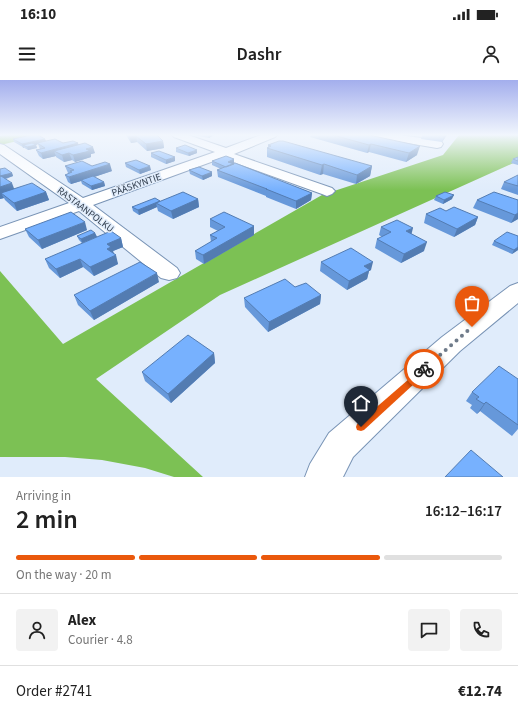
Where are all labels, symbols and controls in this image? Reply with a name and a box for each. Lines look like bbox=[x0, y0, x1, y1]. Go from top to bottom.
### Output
text: 16:10 bbox=[20, 4, 56, 25]
text: Dashr bbox=[236, 42, 282, 67]
icon: menu bbox=[16, 43, 38, 65]
icon: person bbox=[480, 43, 502, 65]
street label: PÄÄSKYNTIE bbox=[110, 170, 163, 200]
street label: RASTAANPOLKU bbox=[54, 184, 117, 236]
pin bbox=[455, 286, 489, 327]
icon: bag bbox=[461, 292, 483, 314]
courier bbox=[404, 349, 444, 389]
icon: bike bbox=[413, 358, 435, 380]
pin bbox=[344, 386, 378, 427]
icon: home bbox=[350, 392, 372, 414]
text: Arriving in bbox=[16, 487, 71, 505]
text: 2 min bbox=[16, 501, 78, 538]
text: 16:12–16:17 bbox=[425, 501, 502, 522]
text: On the way · 20 m bbox=[16, 566, 111, 584]
button: person bbox=[16, 609, 58, 651]
button: chat bbox=[408, 609, 450, 651]
button: phone bbox=[460, 609, 502, 651]
text: Alex bbox=[68, 610, 96, 631]
text: Courier · 4.8 bbox=[68, 631, 133, 649]
text: Order #2741 bbox=[16, 681, 92, 702]
text: €12.74 bbox=[458, 681, 502, 702]

